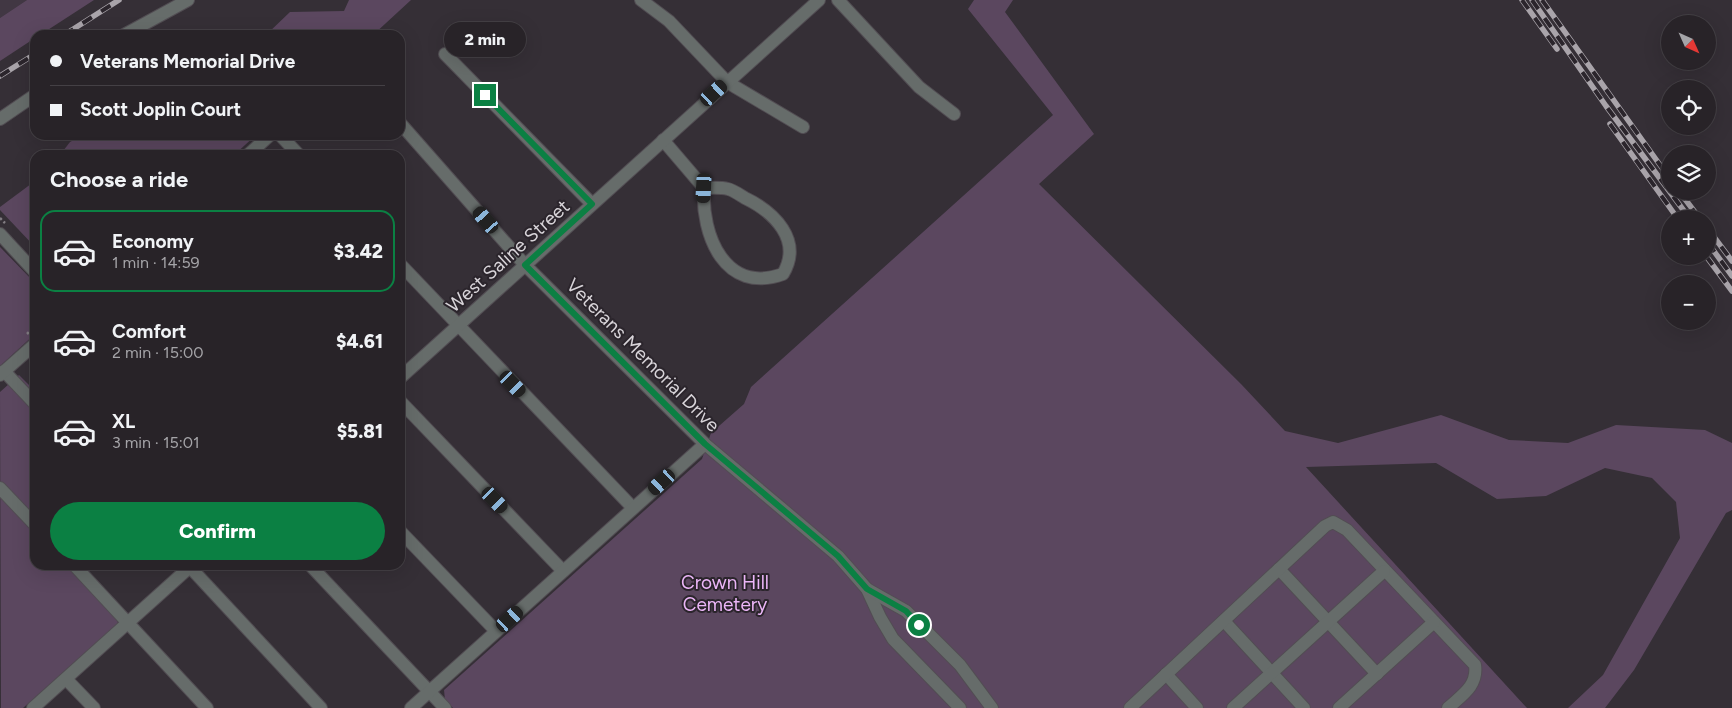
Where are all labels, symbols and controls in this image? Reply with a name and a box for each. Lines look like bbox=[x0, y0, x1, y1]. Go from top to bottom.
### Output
north arrow bbox=[1661, 15, 1716, 70]
map controls bbox=[1661, 15, 1716, 330]
callout: 2 min bbox=[444, 22, 526, 58]
text: 2 min bbox=[465, 30, 505, 49]
text: Veterans Memorial Drive bbox=[80, 50, 295, 73]
car bbox=[697, 77, 730, 109]
button: locate bbox=[1661, 80, 1716, 135]
route end bbox=[474, 84, 496, 106]
text: Scott Joplin Court bbox=[80, 98, 241, 121]
button: layers bbox=[1661, 145, 1716, 200]
text: Choose a ride bbox=[50, 166, 188, 193]
car bbox=[695, 173, 712, 203]
street label: West Saline Street bbox=[442, 195, 574, 317]
car bbox=[470, 204, 501, 236]
button: + bbox=[1661, 210, 1716, 265]
icon: car bbox=[52, 229, 97, 274]
text: Economy bbox=[112, 230, 194, 253]
text: $3.42 bbox=[334, 240, 383, 263]
text: 1 min · 14:59 bbox=[112, 253, 200, 272]
street label: Veterans Memorial Drive bbox=[562, 274, 724, 436]
button: − bbox=[1661, 275, 1716, 330]
icon: car bbox=[52, 319, 97, 364]
text: Comfort bbox=[112, 320, 187, 343]
text: $4.61 bbox=[336, 330, 383, 353]
text: 2 min · 15:00 bbox=[112, 343, 204, 362]
car bbox=[497, 368, 528, 400]
icon: car bbox=[52, 409, 97, 454]
text: XL bbox=[112, 410, 135, 433]
text: $5.81 bbox=[337, 420, 383, 443]
text: 3 min · 15:01 bbox=[112, 433, 200, 452]
car bbox=[645, 466, 678, 498]
car bbox=[479, 484, 510, 516]
button: Confirm bbox=[50, 502, 385, 560]
park label: Crown Hill Cemetery bbox=[681, 571, 769, 616]
car bbox=[493, 603, 526, 635]
route start bbox=[908, 614, 930, 636]

